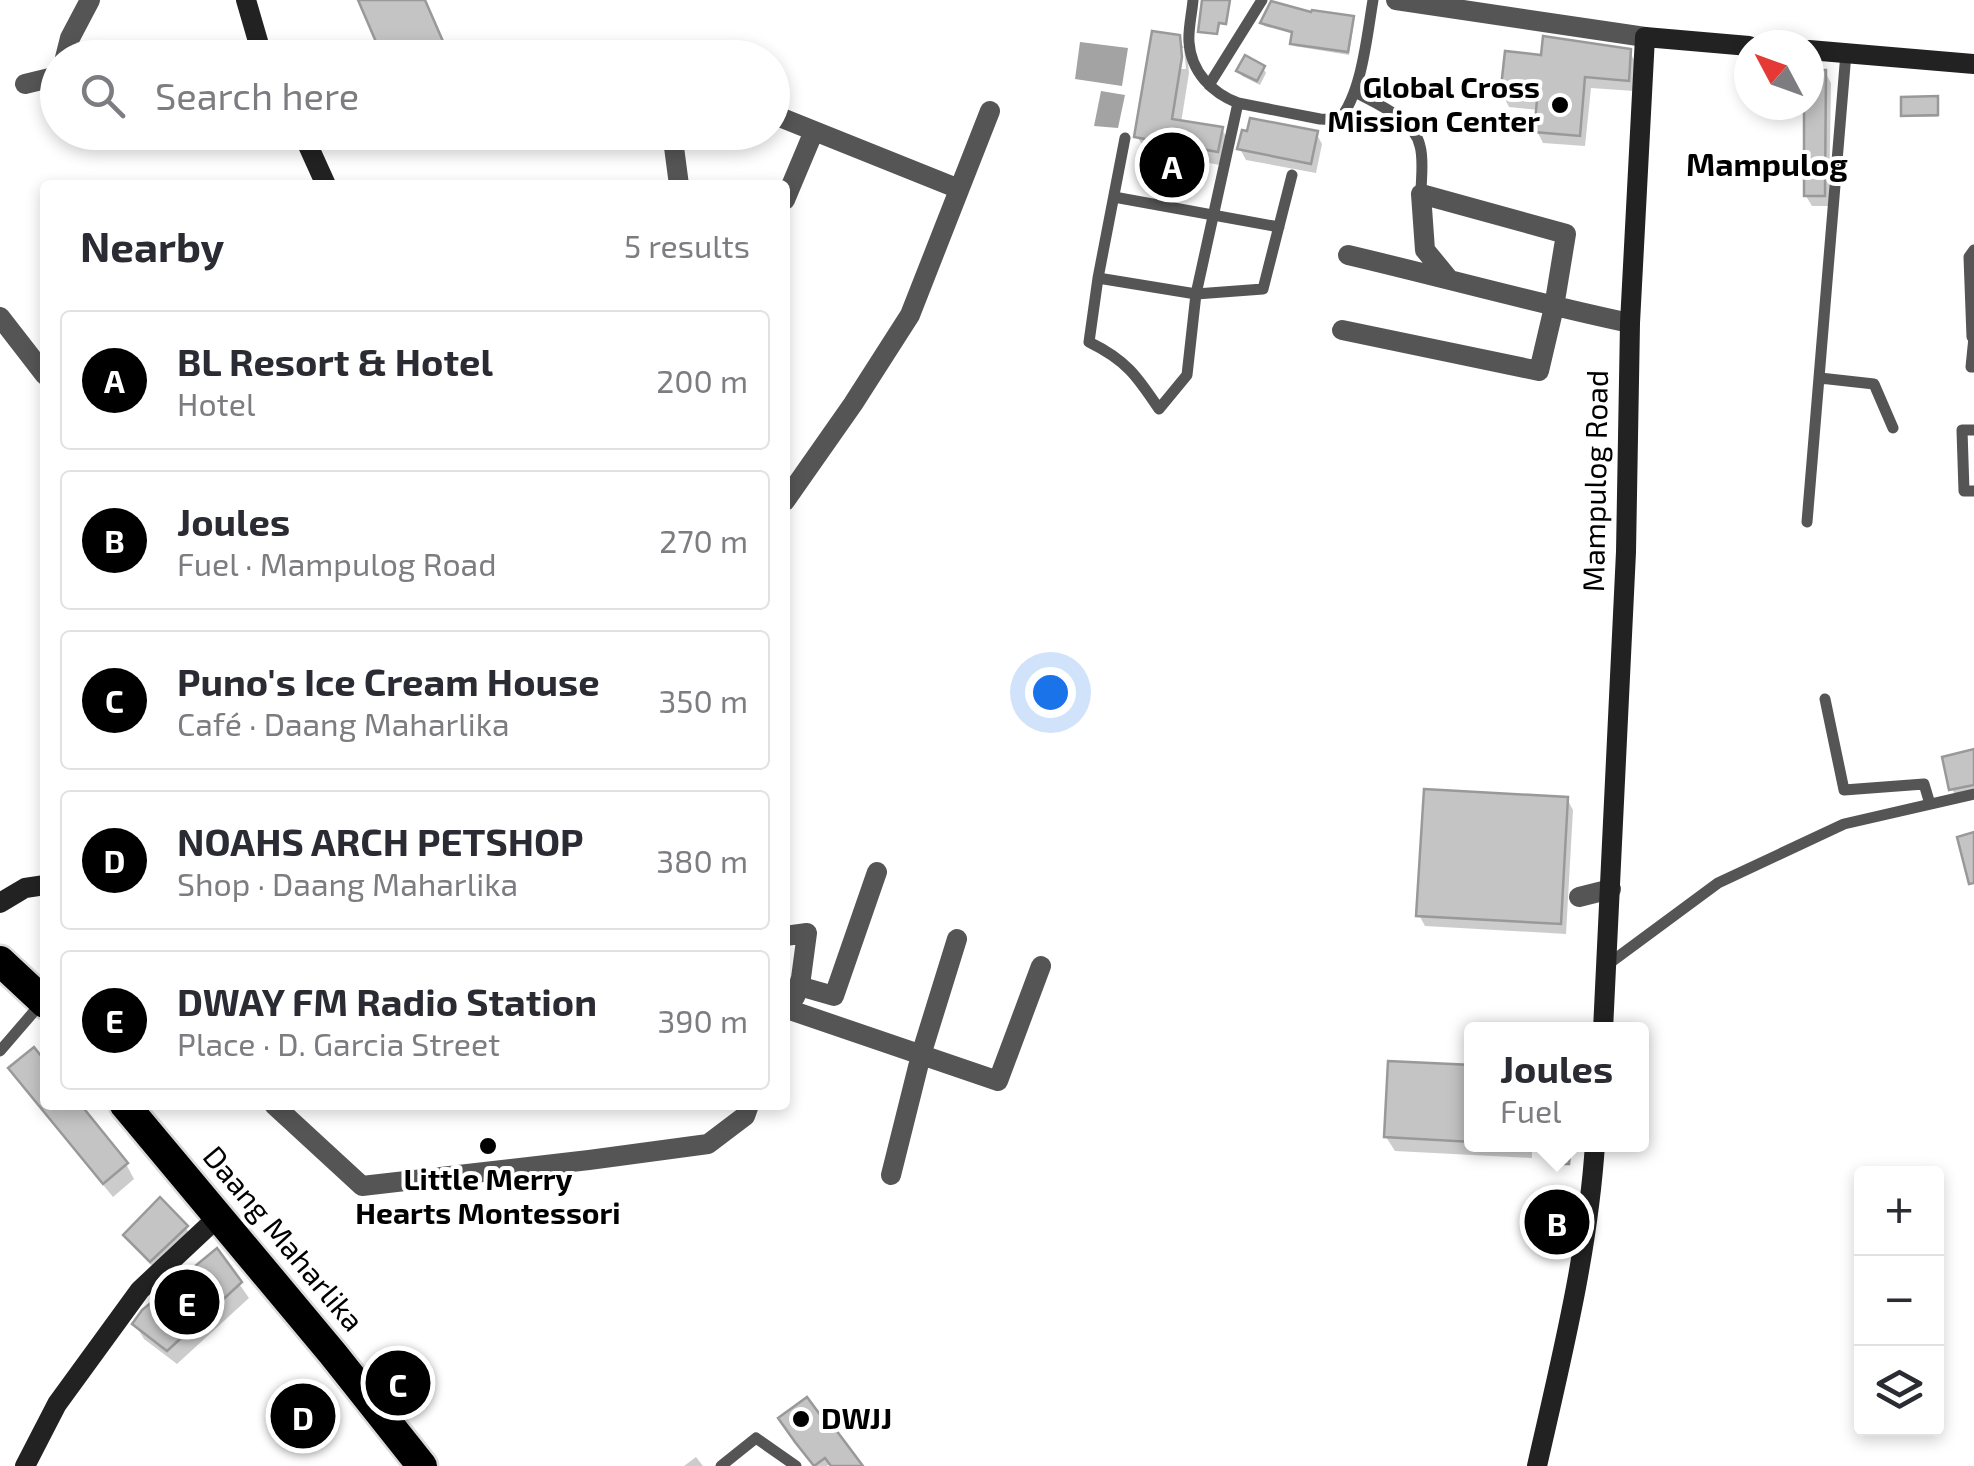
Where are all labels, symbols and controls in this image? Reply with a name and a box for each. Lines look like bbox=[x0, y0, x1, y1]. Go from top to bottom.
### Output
north arrow bbox=[1734, 30, 1824, 120]
search box bbox=[40, 40, 790, 150]
icon: search bbox=[75, 68, 130, 123]
place label: Global Cross Mission Center bbox=[1327, 68, 1540, 138]
text: Search here bbox=[155, 72, 359, 118]
marker: Global Cross Mission Center bbox=[1549, 94, 1571, 116]
pin: A bbox=[1140, 128, 1204, 202]
district label: Mampulog bbox=[1686, 144, 1848, 182]
text: Nearby bbox=[80, 220, 224, 270]
text: 5 results bbox=[624, 226, 750, 264]
text: BL Resort & Hotel bbox=[177, 338, 493, 384]
text: A bbox=[104, 361, 125, 399]
text: 200 m bbox=[656, 361, 748, 399]
street label: Mampulog Road bbox=[1574, 370, 1614, 592]
text: Hotel bbox=[177, 384, 255, 422]
text: Joules bbox=[177, 498, 290, 544]
text: B bbox=[104, 521, 125, 559]
text: 270 m bbox=[659, 521, 748, 559]
text: Fuel · Mampulog Road bbox=[177, 544, 497, 582]
text: Puno's Ice Cream House bbox=[177, 658, 600, 704]
your location bbox=[1025, 667, 1076, 718]
text: C bbox=[105, 681, 124, 719]
text: 350 m bbox=[659, 681, 748, 719]
text: Café · Daang Maharlika bbox=[177, 704, 510, 742]
text: NOAHS ARCH PETSHOP bbox=[177, 818, 584, 864]
text: D bbox=[104, 841, 125, 879]
text: 380 m bbox=[656, 841, 748, 879]
text: Shop · Daang Maharlika bbox=[177, 864, 518, 902]
text: DWAY FM Radio Station bbox=[177, 978, 597, 1024]
text: E bbox=[105, 1001, 124, 1039]
text: 390 m bbox=[657, 1001, 748, 1039]
popup bbox=[1464, 1022, 1649, 1152]
text: Place · D. Garcia Street bbox=[177, 1024, 500, 1062]
text: Joules bbox=[1500, 1045, 1613, 1091]
text: Fuel bbox=[1500, 1091, 1562, 1129]
marker: Little Merry Hearts Montessori bbox=[477, 1135, 499, 1157]
street label: Daang Maharlika bbox=[197, 1138, 372, 1338]
place label: Little Merry Hearts Montessori bbox=[355, 1160, 621, 1230]
map controls bbox=[1854, 1166, 1944, 1436]
button: + bbox=[1854, 1166, 1944, 1256]
pin: B bbox=[1524, 1184, 1590, 1260]
button: − bbox=[1854, 1256, 1944, 1346]
pin: E bbox=[154, 1264, 220, 1340]
pin: C bbox=[366, 1346, 430, 1420]
button: layers bbox=[1854, 1346, 1944, 1436]
pin: D bbox=[270, 1378, 336, 1454]
place label: DWJJ bbox=[821, 1399, 892, 1435]
marker: DWJJ bbox=[790, 1408, 812, 1430]

